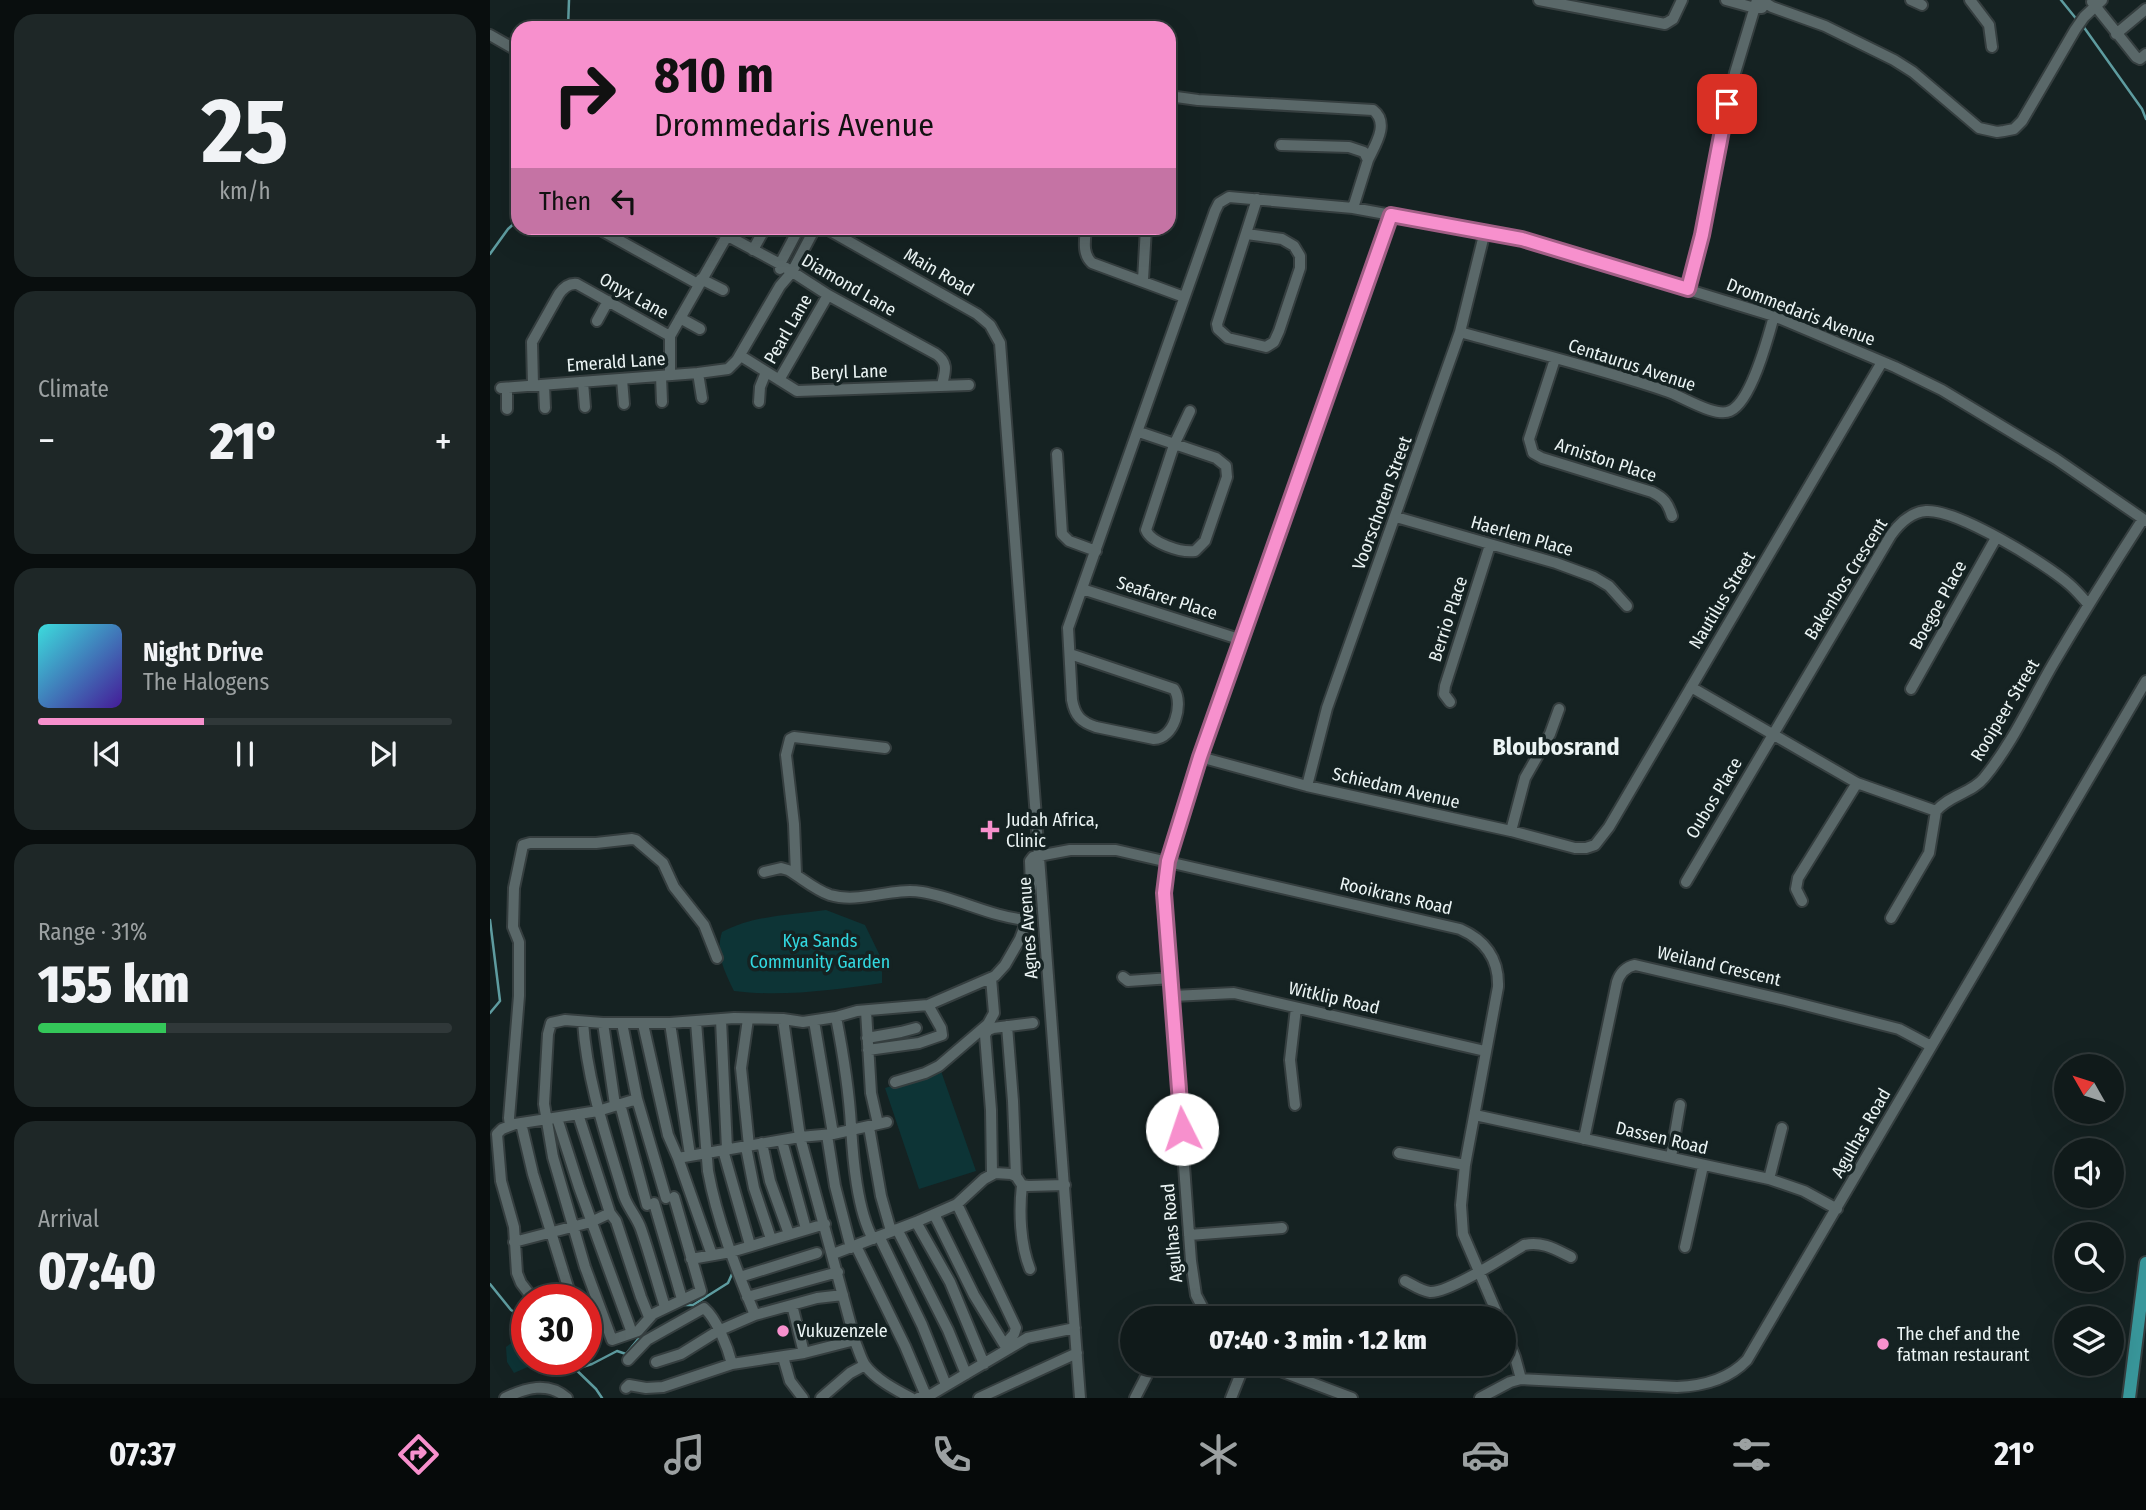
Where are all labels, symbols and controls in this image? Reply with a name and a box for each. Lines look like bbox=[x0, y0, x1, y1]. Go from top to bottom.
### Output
text: 810 m bbox=[654, 46, 774, 105]
icon: right bbox=[539, 49, 630, 140]
pin bbox=[1697, 74, 1757, 134]
text: 25 bbox=[202, 77, 288, 186]
icon: arrive bbox=[1708, 85, 1746, 123]
text: Drommedaris Avenue bbox=[654, 106, 934, 144]
text: km/h bbox=[219, 177, 271, 205]
icon: left bbox=[605, 182, 643, 220]
text: Then bbox=[539, 186, 591, 217]
street label: Main Road bbox=[900, 243, 978, 301]
street label: Diamond Lane bbox=[798, 249, 900, 321]
street label: Onyx Lane bbox=[595, 268, 673, 324]
street label: Drommedaris Avenue bbox=[1724, 273, 1879, 351]
street label: Pearl Lane bbox=[759, 290, 817, 368]
street label: Centaurus Avenue bbox=[1565, 334, 1699, 396]
street label: Emerald Lane bbox=[566, 348, 666, 376]
street label: Beryl Lane bbox=[810, 360, 888, 384]
text: Climate bbox=[38, 375, 109, 403]
text: 21° bbox=[210, 410, 280, 473]
text: − bbox=[38, 418, 55, 464]
text: + bbox=[435, 418, 452, 464]
street label: Voorschoten Street bbox=[1348, 433, 1416, 573]
street label: Arniston Place bbox=[1553, 433, 1660, 487]
street label: Haerlem Place bbox=[1468, 511, 1576, 561]
street label: Bakenbos Crescent bbox=[1800, 514, 1892, 644]
street label: Nautilus Street bbox=[1684, 547, 1760, 653]
street label: Boegoe Place bbox=[1905, 557, 1971, 653]
street label: Seafarer Place bbox=[1114, 571, 1220, 625]
street label: Berrio Place bbox=[1424, 573, 1472, 664]
text: Night Drive bbox=[143, 637, 263, 668]
street label: Rooipeer Street bbox=[1966, 655, 2044, 765]
text: The Halogens bbox=[143, 668, 269, 696]
district label: Bloubosrand bbox=[1492, 733, 1620, 761]
icon: previous bbox=[88, 735, 126, 773]
icon: pause bbox=[226, 735, 264, 773]
icon: next bbox=[364, 735, 402, 773]
street label: Oubos Place bbox=[1681, 753, 1747, 843]
street label: Schiedam Avenue bbox=[1330, 763, 1462, 813]
place label: Judah Africa, Clinic bbox=[1006, 809, 1098, 852]
marker: Judah Africa, Clinic bbox=[980, 820, 1000, 840]
street label: Rooikrans Road bbox=[1338, 872, 1454, 920]
street label: Agnes Avenue bbox=[1013, 876, 1043, 980]
text: Range · 31% bbox=[38, 918, 147, 946]
park label: Kya Sands Community Garden bbox=[750, 930, 890, 973]
street label: Weiland Crescent bbox=[1655, 941, 1783, 991]
text: 155 km bbox=[38, 953, 189, 1016]
street label: Witklip Road bbox=[1286, 977, 1382, 1019]
north arrow bbox=[2054, 1054, 2124, 1124]
map controls bbox=[2054, 1054, 2124, 1376]
street label: Agulhas Road bbox=[1827, 1084, 1895, 1182]
position arrow bbox=[1145, 1092, 1219, 1166]
street label: Dassen Road bbox=[1614, 1117, 1710, 1159]
button: sound bbox=[2054, 1138, 2124, 1208]
street label: Agulhas Road bbox=[1157, 1183, 1187, 1283]
text: Arrival bbox=[38, 1205, 99, 1233]
button: search bbox=[2054, 1222, 2124, 1292]
text: 07:40 bbox=[38, 1240, 156, 1303]
speed limit sign: 30 bbox=[511, 1284, 602, 1375]
button: layers bbox=[2054, 1306, 2124, 1376]
place label: Vukuzenzele bbox=[797, 1320, 888, 1342]
marker: Vukuzenzele bbox=[775, 1323, 791, 1339]
place label: The chef and the fatman restaurant bbox=[1897, 1323, 2030, 1366]
text: 07:40 · 3 min · 1.2 km bbox=[1209, 1325, 1427, 1356]
marker: The chef and the fatman restaurant bbox=[1875, 1336, 1891, 1352]
icon: directions bbox=[394, 1430, 443, 1479]
icon: music bbox=[660, 1430, 709, 1479]
icon: phone bbox=[927, 1430, 976, 1479]
icon: climate bbox=[1194, 1430, 1243, 1479]
icon: car bbox=[1461, 1430, 1510, 1479]
icon: filters bbox=[1727, 1430, 1776, 1479]
text: 07:37 bbox=[109, 1435, 176, 1473]
text: 21° bbox=[1994, 1435, 2037, 1473]

